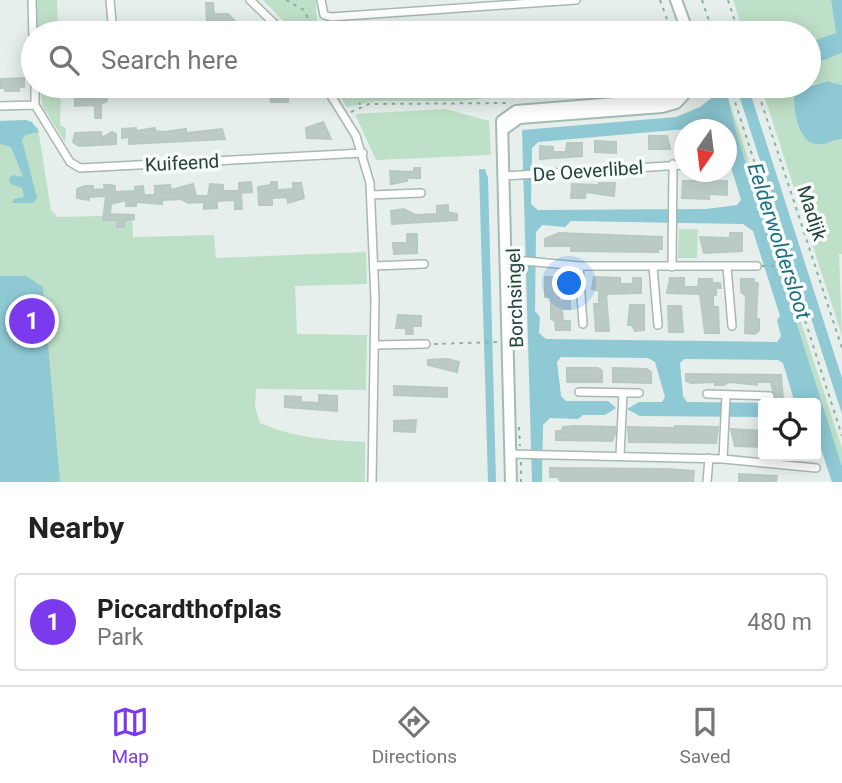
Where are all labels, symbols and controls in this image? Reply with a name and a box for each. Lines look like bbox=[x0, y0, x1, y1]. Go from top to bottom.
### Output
search box bbox=[21, 21, 821, 98]
icon: search bbox=[45, 41, 83, 79]
text: Search here bbox=[101, 45, 238, 75]
north arrow bbox=[674, 119, 737, 182]
street label: Kuifeend bbox=[144, 150, 220, 176]
street label: De Oeverlibel bbox=[532, 156, 644, 186]
water label: Eelderwoldersloot bbox=[742, 160, 816, 322]
street label: Madijk bbox=[792, 183, 832, 244]
street label: Borchsingel bbox=[502, 248, 528, 348]
your location bbox=[552, 266, 586, 300]
pin: 1 bbox=[9, 295, 55, 347]
map controls bbox=[758, 398, 821, 461]
button: locate bbox=[758, 398, 821, 461]
text: Nearby bbox=[28, 510, 124, 545]
text: Piccardthofplas bbox=[97, 594, 282, 624]
text: 1 bbox=[46, 609, 60, 636]
text: 480 m bbox=[747, 609, 812, 636]
text: Park bbox=[97, 624, 143, 651]
tab: Map bbox=[111, 703, 149, 768]
tab: Directions bbox=[372, 703, 457, 768]
tab: Saved bbox=[679, 703, 731, 768]

